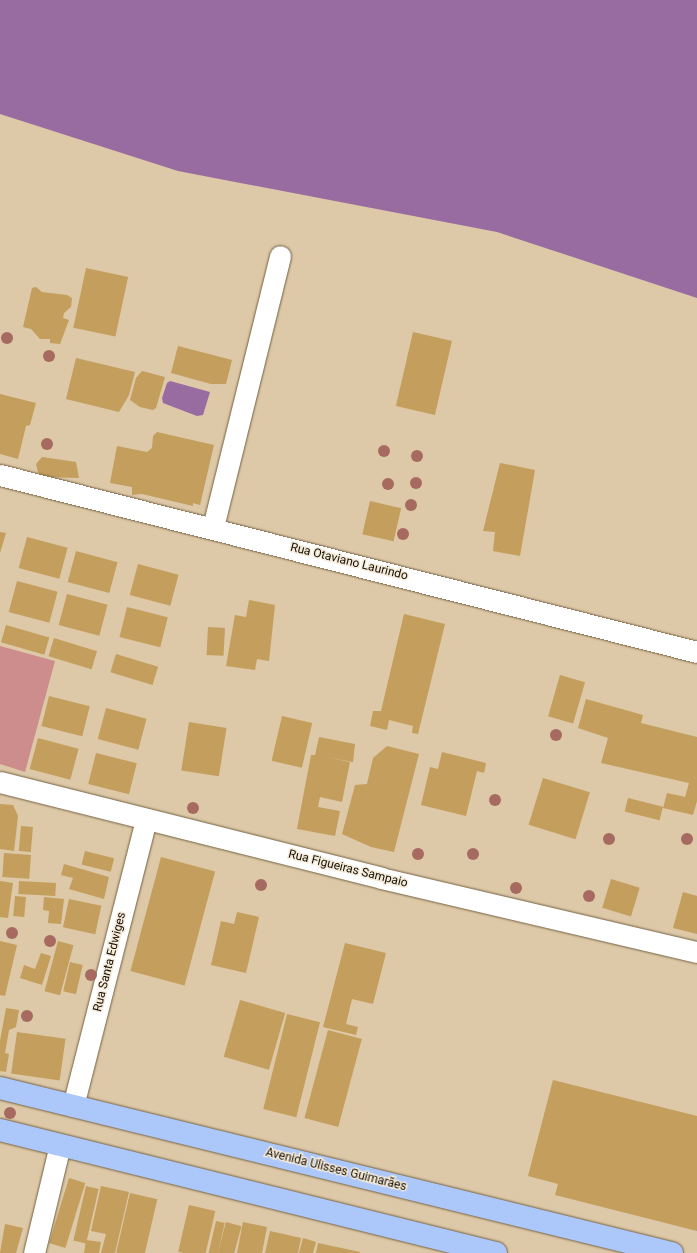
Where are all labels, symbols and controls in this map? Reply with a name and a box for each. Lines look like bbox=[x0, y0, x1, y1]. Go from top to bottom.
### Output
street label: Rua Otaviano Laurindo bbox=[289, 540, 409, 584]
street label: Rua Figueiras Sampaio bbox=[287, 847, 409, 891]
street label: Rua Santa Edwiges bbox=[91, 911, 129, 1013]
street label: Avenida Ulisses Guimarães bbox=[264, 1146, 408, 1194]

